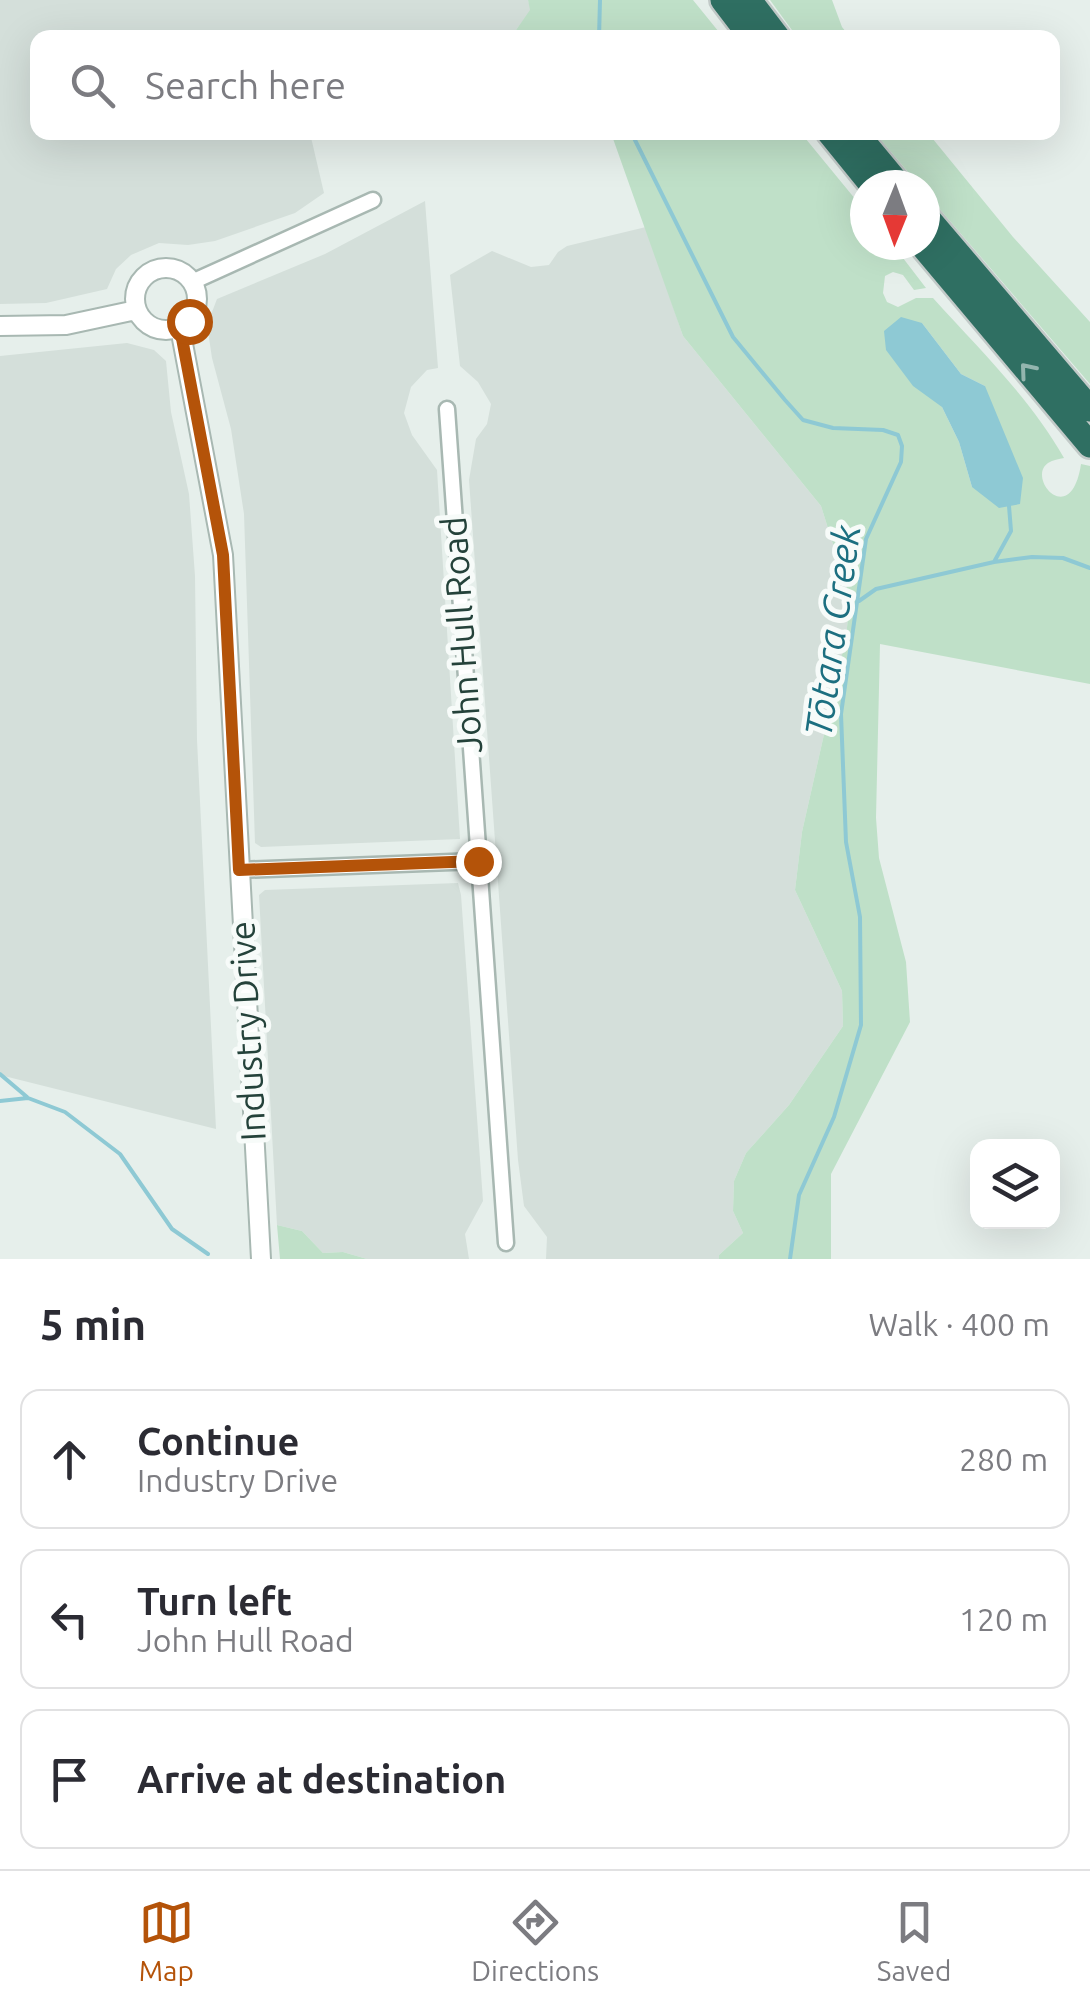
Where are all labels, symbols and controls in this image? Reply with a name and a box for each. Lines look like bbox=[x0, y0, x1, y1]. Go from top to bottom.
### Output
search box bbox=[30, 30, 1060, 140]
icon: search bbox=[65, 58, 120, 113]
text: Search here bbox=[145, 64, 346, 106]
north arrow bbox=[850, 170, 940, 260]
route start bbox=[167, 299, 213, 345]
one-way arrow bbox=[1021, 364, 1039, 382]
street label: John Hull Road bbox=[433, 515, 489, 755]
water label: Tōtara Creek bbox=[796, 522, 868, 740]
route end bbox=[456, 839, 502, 885]
street label: Industry Drive bbox=[221, 920, 273, 1142]
map controls bbox=[970, 1139, 1060, 1229]
button: layers bbox=[970, 1139, 1060, 1229]
text: 5 min bbox=[40, 1301, 146, 1348]
text: Walk · 400 m bbox=[868, 1306, 1050, 1342]
text: Continue bbox=[137, 1420, 299, 1462]
icon: ahead bbox=[42, 1432, 97, 1487]
text: 280 m bbox=[959, 1441, 1048, 1477]
text: Industry Drive bbox=[137, 1462, 338, 1498]
text: Turn left bbox=[137, 1580, 292, 1622]
icon: left bbox=[42, 1592, 97, 1647]
text: 120 m bbox=[959, 1601, 1048, 1637]
text: John Hull Road bbox=[137, 1622, 354, 1658]
icon: arrive bbox=[42, 1752, 97, 1807]
text: Arrive at destination bbox=[137, 1758, 506, 1800]
tab: Map bbox=[139, 1895, 194, 1986]
tab: Directions bbox=[471, 1895, 599, 1986]
tab: Saved bbox=[877, 1895, 951, 1986]

